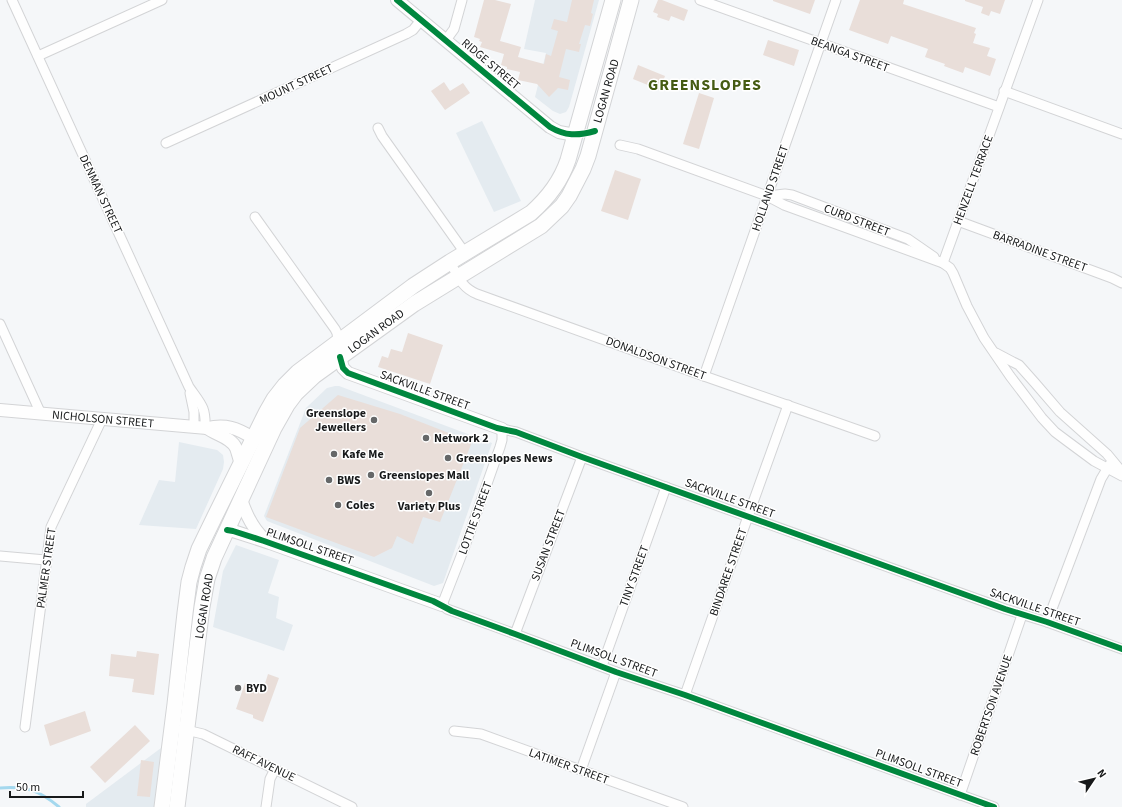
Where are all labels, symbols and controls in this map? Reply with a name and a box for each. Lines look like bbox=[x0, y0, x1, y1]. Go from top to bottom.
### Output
street label: BEANGA STREET bbox=[808, 32, 892, 77]
street label: RIDGE STREET bbox=[458, 35, 524, 94]
street label: LOGAN ROAD bbox=[589, 57, 624, 125]
street label: MOUNT STREET bbox=[257, 60, 336, 109]
district label: GREENSLOPES bbox=[648, 74, 762, 96]
street label: HENZELL TERRACE bbox=[949, 133, 998, 228]
street label: HOLLAND STREET bbox=[748, 142, 793, 234]
street label: DENMAN STREET bbox=[75, 152, 127, 237]
street label: CURD STREET bbox=[821, 200, 893, 241]
street label: BARRADINE STREET bbox=[990, 227, 1090, 277]
street label: LOGAN ROAD bbox=[345, 305, 408, 358]
street label: DONALDSON STREET bbox=[603, 332, 709, 385]
street label: SACKVILLE STREET bbox=[377, 366, 473, 415]
place label: Greenslope Jewellers bbox=[306, 405, 366, 436]
street label: NICHOLSON STREET bbox=[51, 407, 155, 432]
marker: Greenslope Jewellers bbox=[369, 415, 379, 425]
place label: Network 2 bbox=[434, 430, 489, 447]
marker: Network 2 bbox=[421, 433, 431, 443]
place label: Kafe Me bbox=[342, 446, 384, 463]
marker: Kafe Me bbox=[329, 449, 339, 459]
place label: Greenslopes News bbox=[456, 450, 553, 467]
marker: Greenslopes News bbox=[443, 453, 453, 463]
place label: Greenslopes Mall bbox=[379, 467, 470, 484]
marker: Greenslopes Mall bbox=[366, 470, 376, 480]
place label: BWS bbox=[337, 472, 361, 489]
street label: SACKVILLE STREET bbox=[682, 474, 778, 523]
marker: BWS bbox=[324, 475, 334, 485]
street label: LOTTIE STREET bbox=[454, 479, 497, 557]
marker: Variety Plus bbox=[424, 488, 434, 498]
place label: Coles bbox=[346, 497, 375, 514]
place label: Variety Plus bbox=[397, 498, 460, 515]
marker: Coles bbox=[333, 500, 343, 510]
street label: SUSAN STREET bbox=[527, 506, 570, 584]
street label: PLIMSOLL STREET bbox=[264, 524, 356, 570]
street label: BINDAREE STREET bbox=[705, 525, 752, 618]
street label: PALMER STREET bbox=[32, 526, 61, 610]
street label: TINY STREET bbox=[616, 543, 654, 609]
street label: LOGAN ROAD bbox=[191, 572, 218, 640]
street label: SACKVILLE STREET bbox=[987, 584, 1083, 631]
street label: PLIMSOLL STREET bbox=[568, 635, 660, 682]
street label: ROBERTSON AVENUE bbox=[966, 652, 1017, 758]
place label: BYD bbox=[246, 680, 267, 697]
marker: BYD bbox=[233, 683, 243, 693]
street label: RAFF AVENUE bbox=[229, 741, 298, 786]
street label: LATIMER STREET bbox=[526, 744, 612, 789]
street label: PLIMSOLL STREET bbox=[873, 745, 965, 792]
north arrow bbox=[1074, 759, 1114, 799]
text: N bbox=[1094, 766, 1110, 781]
scale bar bbox=[10, 773, 83, 799]
text: 50 m bbox=[16, 779, 40, 796]

